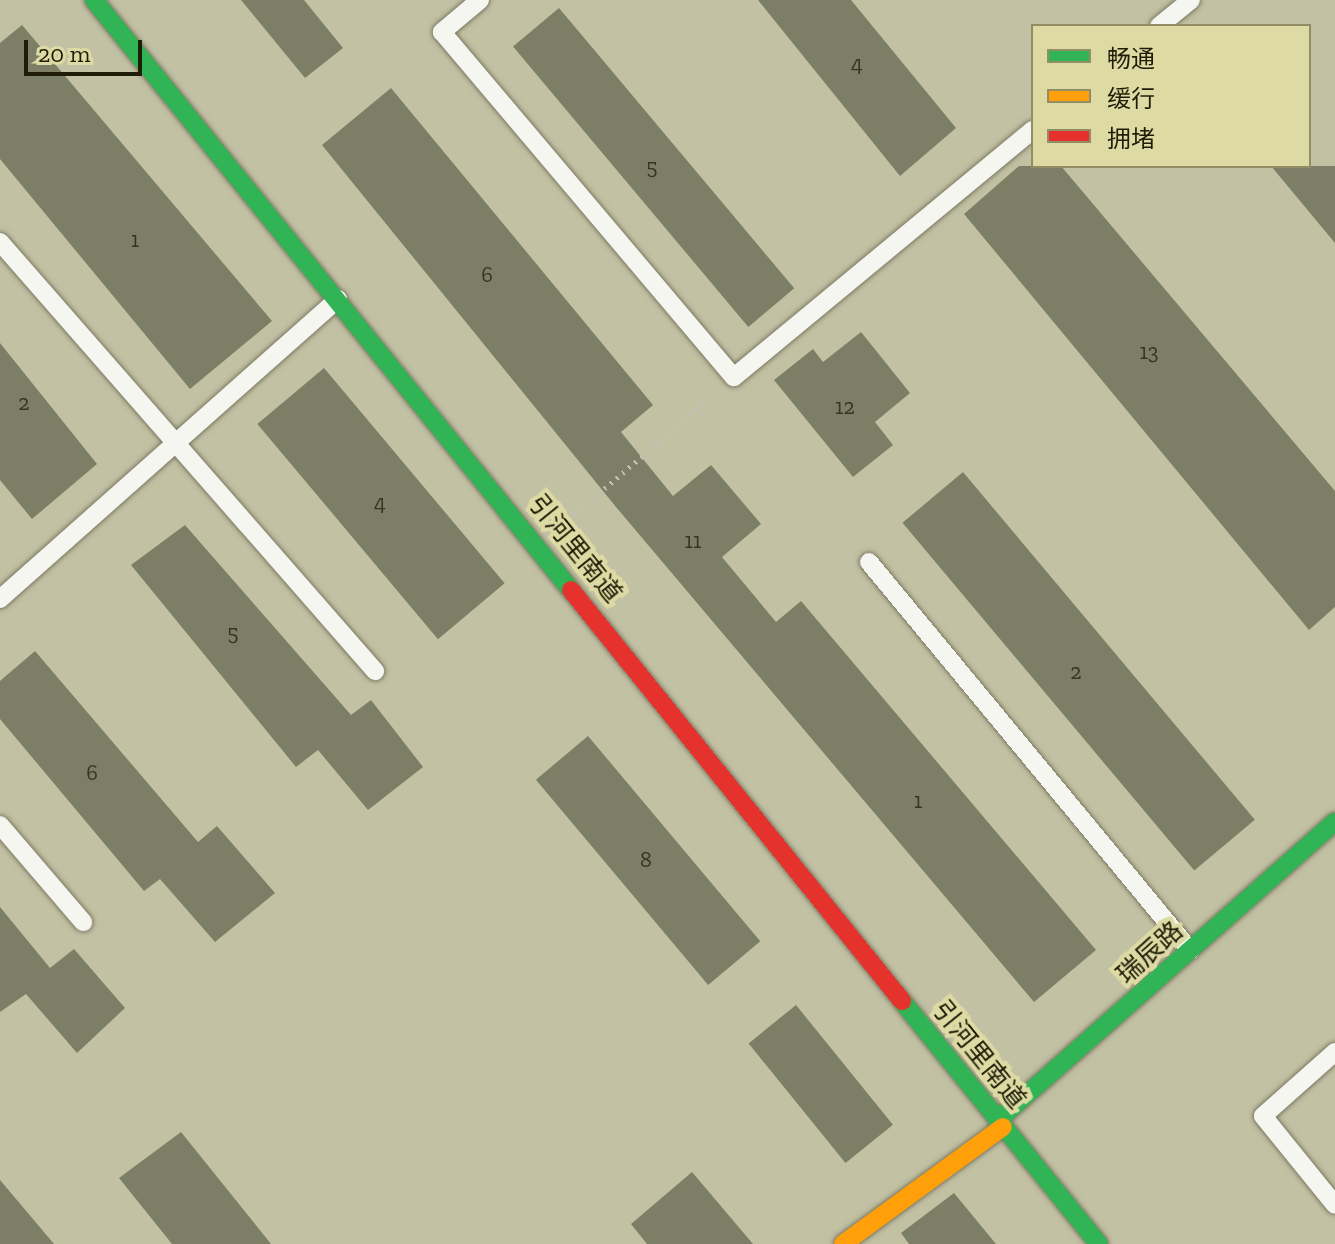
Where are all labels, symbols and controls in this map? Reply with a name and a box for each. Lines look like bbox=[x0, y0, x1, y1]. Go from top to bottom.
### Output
scale bar bbox=[28, 24, 146, 74]
legend bbox=[1031, 24, 1311, 168]
text: 20 m bbox=[38, 39, 90, 68]
text: 畅通 bbox=[1107, 44, 1155, 73]
house number: 4 bbox=[851, 51, 863, 77]
text: 缓行 bbox=[1107, 84, 1155, 113]
text: 拥堵 bbox=[1107, 124, 1155, 153]
house number: 5 bbox=[646, 154, 658, 180]
house number: 1 bbox=[131, 227, 139, 253]
house number: 6 bbox=[481, 262, 493, 288]
house number: 13 bbox=[1139, 339, 1159, 365]
house number: 2 bbox=[18, 390, 30, 416]
house number: 12 bbox=[835, 394, 855, 420]
street label: 引河里南道 bbox=[522, 489, 628, 609]
house number: 4 bbox=[374, 490, 386, 516]
house number: 11 bbox=[685, 528, 701, 554]
house number: 5 bbox=[227, 620, 239, 646]
house number: 2 bbox=[1070, 659, 1082, 685]
house number: 6 bbox=[86, 760, 98, 786]
house number: 1 bbox=[914, 788, 922, 814]
house number: 8 bbox=[640, 847, 652, 873]
street label: 瑞辰路 bbox=[1111, 915, 1189, 991]
street label: 引河里南道 bbox=[926, 995, 1032, 1115]

